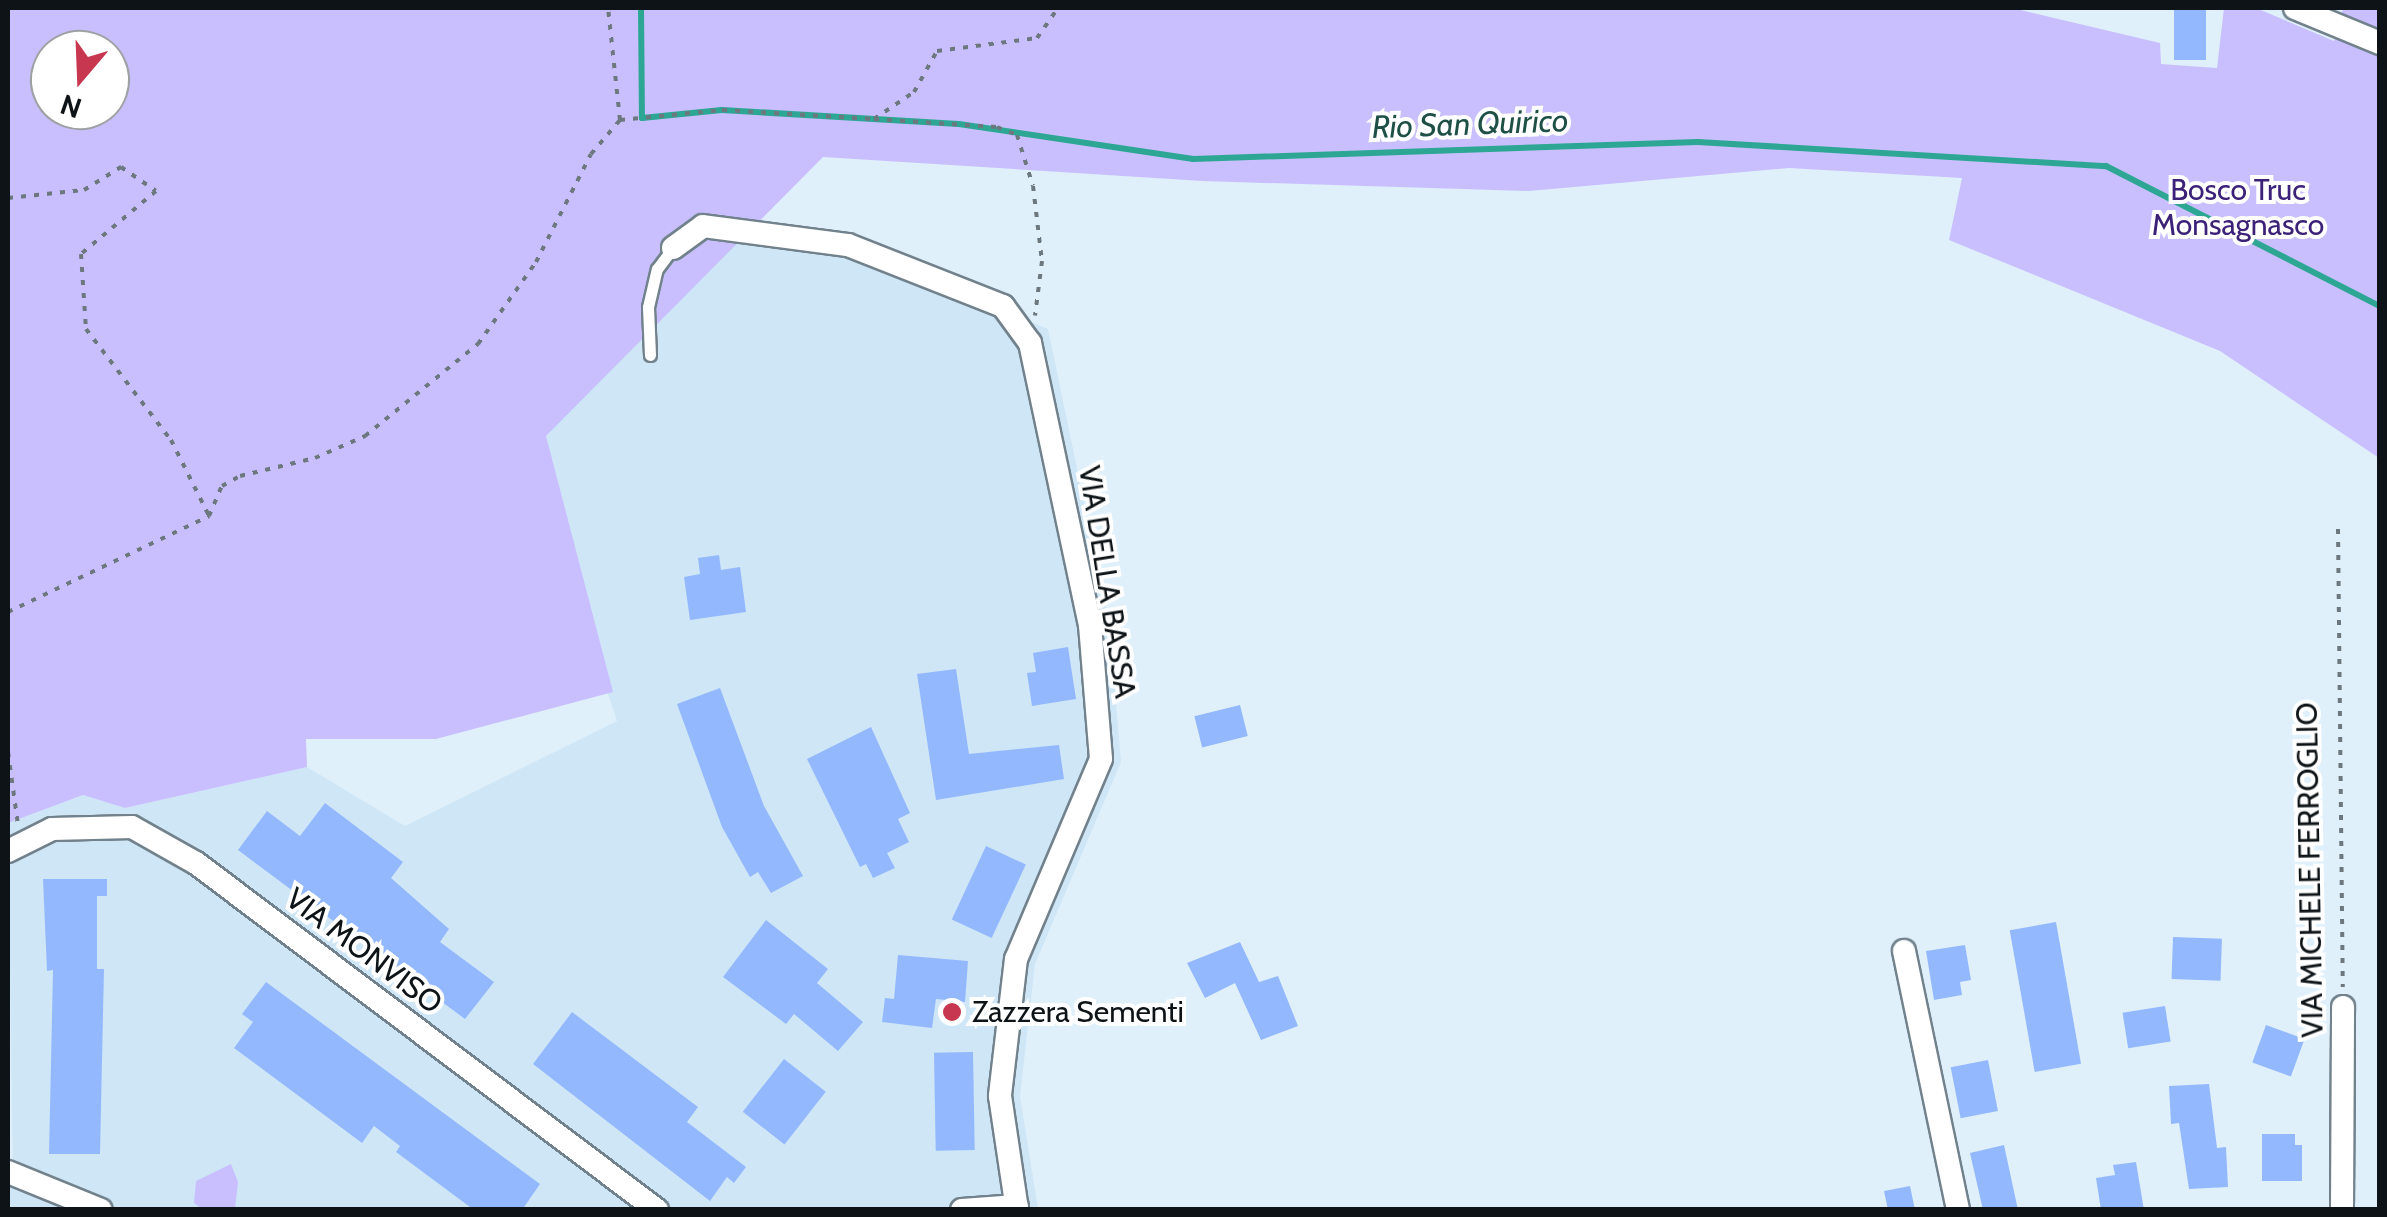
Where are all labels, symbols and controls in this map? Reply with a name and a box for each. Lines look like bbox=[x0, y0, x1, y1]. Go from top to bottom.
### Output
north arrow bbox=[30, 30, 130, 130]
text: N bbox=[56, 87, 86, 126]
water label: Rio San Quirico bbox=[1371, 101, 1569, 147]
park label: Bosco Truc Monsagnasco bbox=[2152, 172, 2324, 242]
street label: VIA DELLA BASSA bbox=[1071, 463, 1143, 701]
street label: VIA MICHELE FERROGLIO bbox=[2289, 702, 2331, 1038]
street label: VIA MONVISO bbox=[279, 881, 449, 1021]
place label: Zazzera Sementi bbox=[972, 994, 1184, 1030]
marker: Zazzera Sementi bbox=[941, 1001, 963, 1023]

